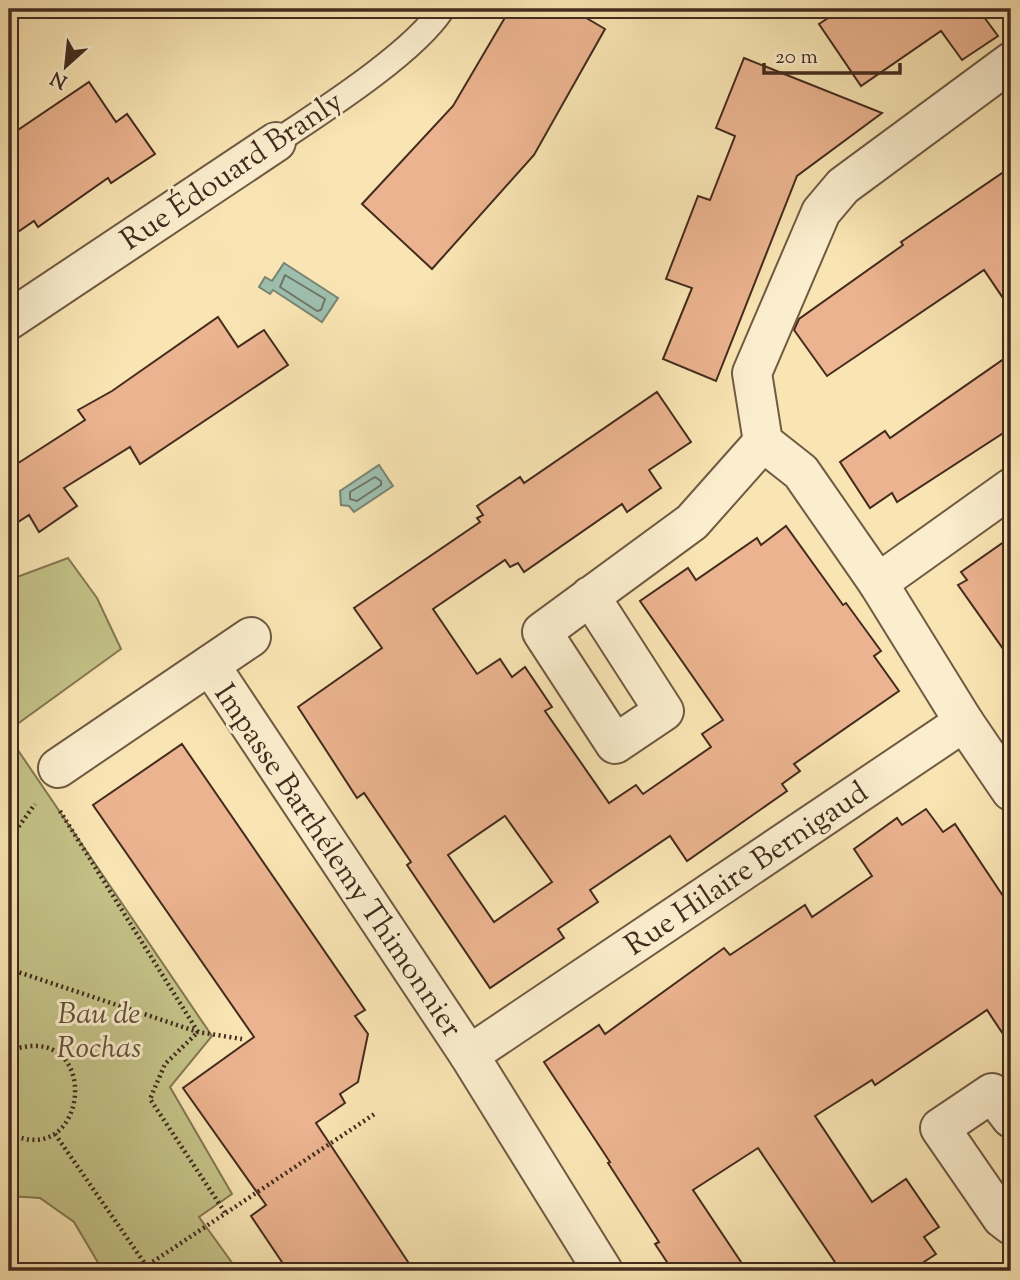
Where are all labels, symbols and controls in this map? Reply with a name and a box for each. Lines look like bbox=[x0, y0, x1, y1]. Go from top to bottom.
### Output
north arrow bbox=[32, 32, 102, 102]
scale bar bbox=[764, 32, 901, 76]
text: 20 m bbox=[775, 43, 818, 73]
text: N bbox=[47, 63, 72, 94]
street label: Rue Édouard Branly bbox=[113, 82, 352, 262]
street label: Impasse Barthélemy Thimonnier bbox=[202, 676, 472, 1047]
street label: Rue Hilaire Bernigaud bbox=[617, 772, 878, 968]
park label: Bau de Rochas bbox=[57, 994, 141, 1071]

